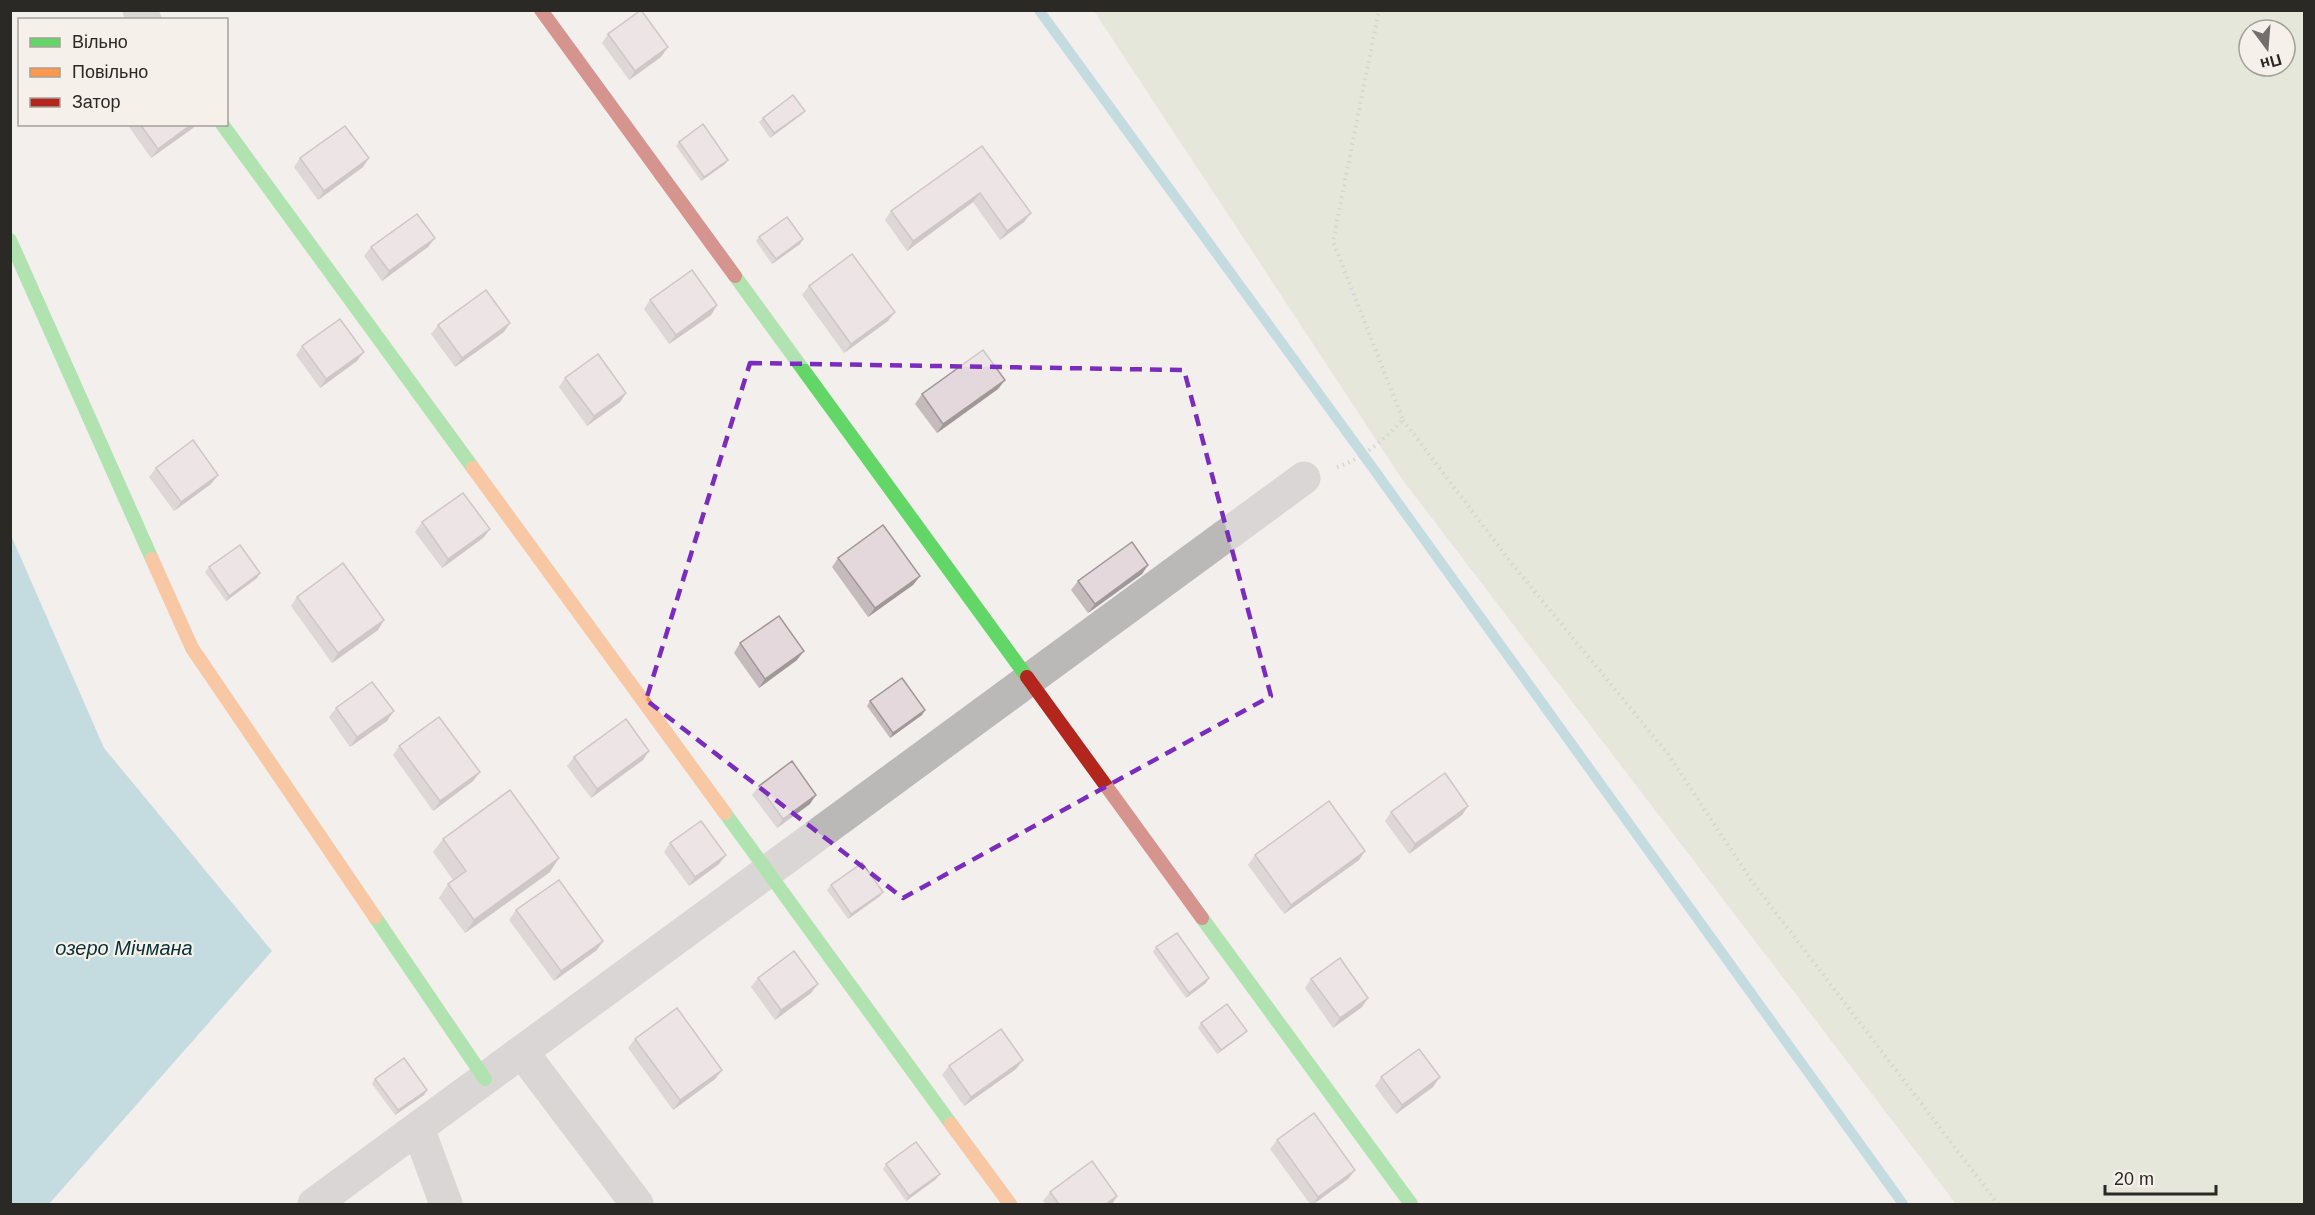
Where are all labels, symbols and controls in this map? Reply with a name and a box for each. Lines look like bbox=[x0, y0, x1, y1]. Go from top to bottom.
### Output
legend bbox=[18, 18, 228, 126]
north arrow bbox=[2237, 18, 2297, 78]
text: Вільно bbox=[72, 32, 128, 52]
text: Пн bbox=[2258, 51, 2284, 73]
text: Повільно bbox=[72, 62, 148, 82]
text: Затор bbox=[72, 92, 121, 112]
water label: озеро Мічмана bbox=[55, 937, 193, 959]
scale bar bbox=[2105, 1158, 2216, 1196]
text: 20 m bbox=[2114, 1169, 2154, 1189]

